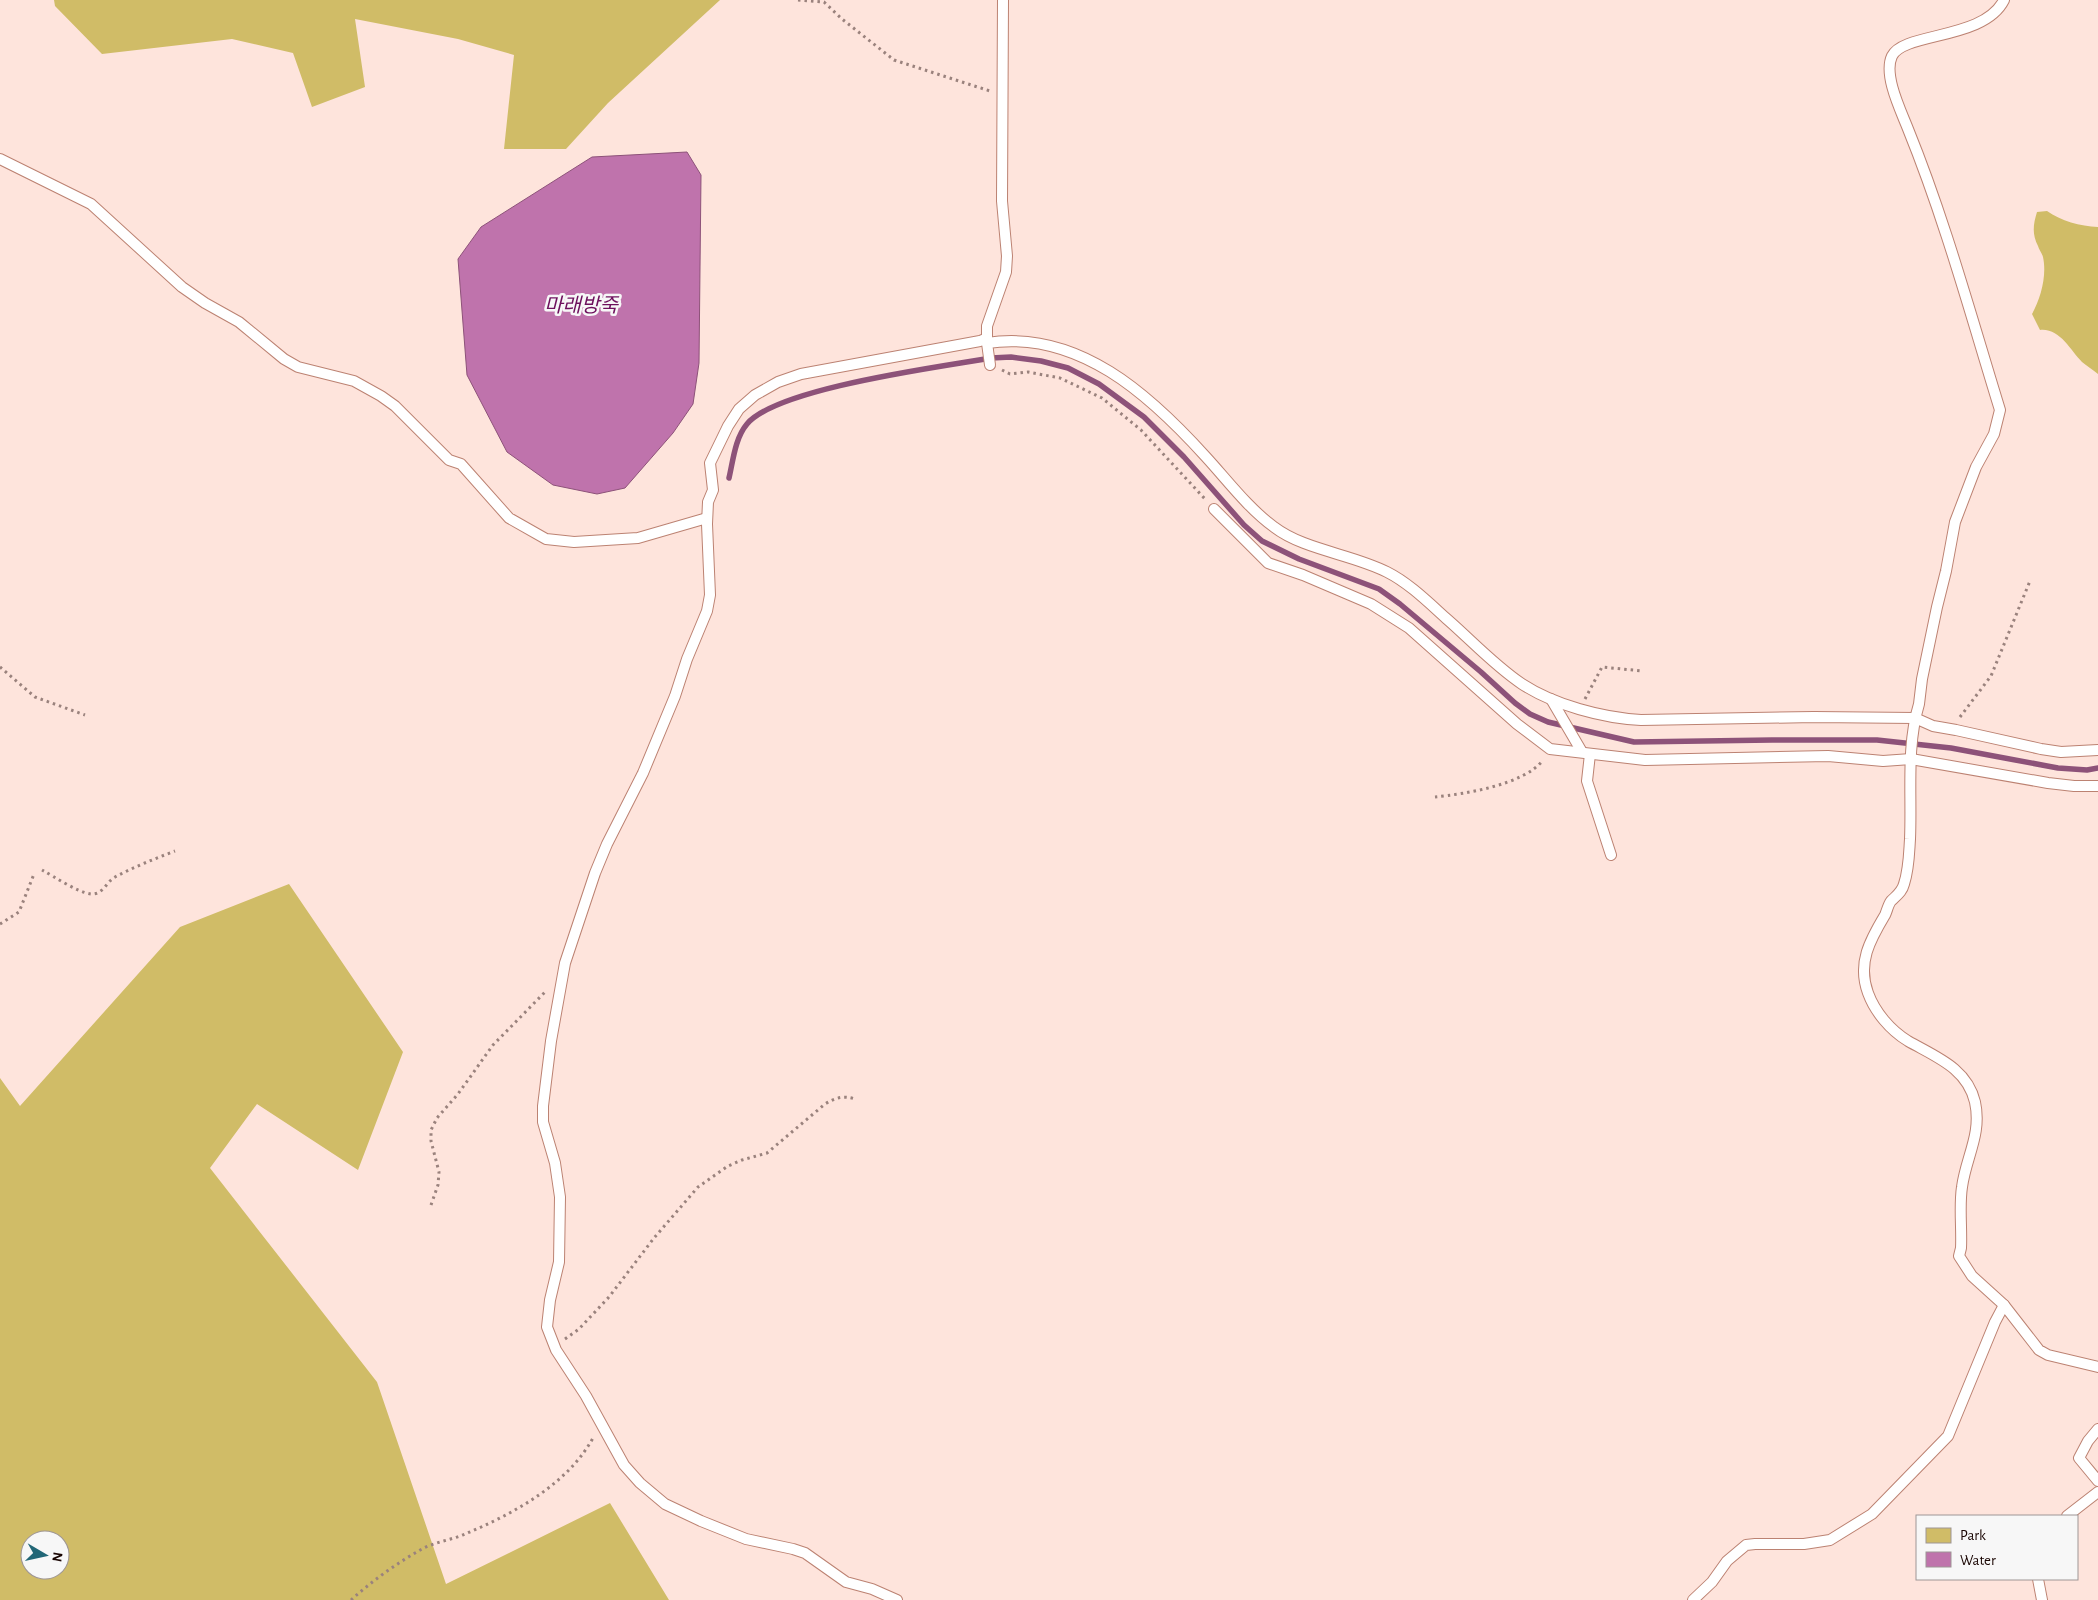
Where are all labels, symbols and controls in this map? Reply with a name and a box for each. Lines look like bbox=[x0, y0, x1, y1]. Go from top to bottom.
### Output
water label: 마래방죽 bbox=[544, 295, 619, 316]
legend bbox=[1916, 1515, 2078, 1580]
text: Park bbox=[1960, 1528, 1986, 1543]
north arrow bbox=[20, 1530, 70, 1580]
text: N bbox=[49, 1551, 65, 1563]
text: Water bbox=[1960, 1553, 1996, 1568]

